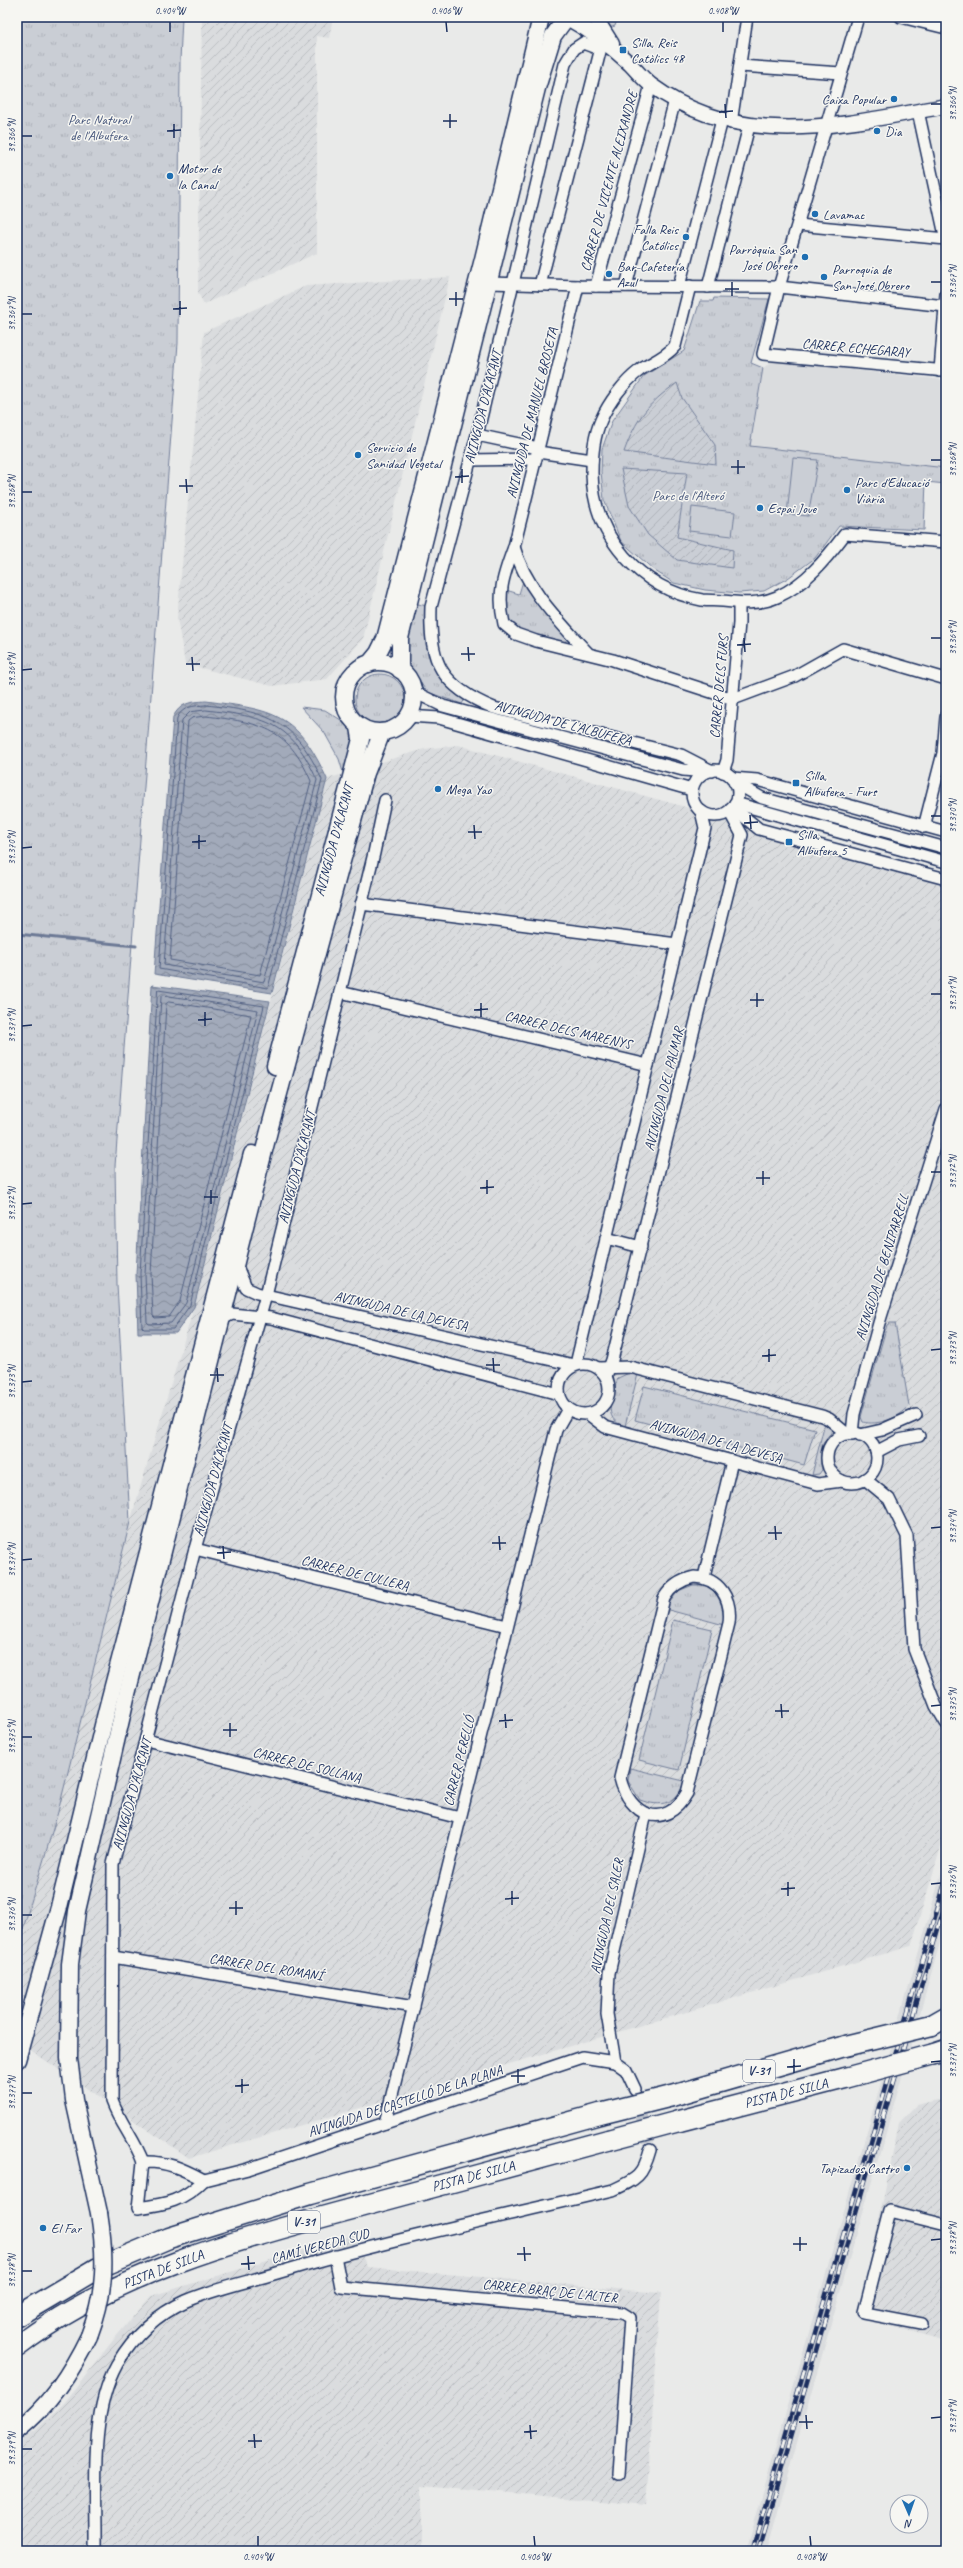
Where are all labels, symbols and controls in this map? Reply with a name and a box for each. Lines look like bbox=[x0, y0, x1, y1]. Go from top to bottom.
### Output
text: 0.404°W bbox=[155, 4, 187, 17]
text: 0.406°W bbox=[431, 4, 463, 17]
text: 0.408°W bbox=[708, 4, 740, 17]
place label: Silla, Reis Catòlics 48 bbox=[631, 34, 686, 67]
marker: Silla, Reis Catòlics 48 bbox=[618, 45, 628, 55]
text: 39.366°N bbox=[946, 85, 959, 121]
street label: CARRER DE VICENTE ALEIXANDRE bbox=[577, 87, 642, 273]
place label: Caixa Popular bbox=[822, 91, 888, 108]
marker: Caixa Popular bbox=[889, 94, 899, 104]
park label: Parc Natural de l'Albufera bbox=[68, 111, 133, 144]
text: 39.366°N bbox=[5, 117, 18, 153]
place label: Dia bbox=[885, 123, 903, 140]
marker: Dia bbox=[872, 126, 882, 136]
place label: Motor de la Canal bbox=[178, 160, 223, 193]
marker: Motor de la Canal bbox=[165, 171, 175, 181]
place label: Lavamac bbox=[823, 206, 865, 223]
marker: Lavamac bbox=[810, 209, 820, 219]
place label: Falla Reis Católics bbox=[633, 221, 679, 254]
marker: Falla Reis Católics bbox=[681, 232, 691, 242]
place label: Parròquia San José Obrero bbox=[729, 241, 799, 274]
marker: Parròquia San José Obrero bbox=[800, 252, 810, 262]
place label: Bar-Cafetería Azul bbox=[617, 258, 685, 291]
place label: Parroquia de San José Obrero bbox=[832, 261, 911, 294]
text: 39.367°N bbox=[946, 263, 959, 299]
marker: Bar-Cafetería Azul bbox=[604, 269, 614, 279]
marker: Parroquia de San José Obrero bbox=[819, 272, 829, 282]
text: 39.367°N bbox=[5, 295, 18, 331]
street label: AVINGUDA DE MANUEL BROSETA bbox=[503, 325, 562, 500]
street label: CARRER ECHEGARAY bbox=[801, 335, 912, 361]
street label: AVINGUDA D'ALACANT bbox=[461, 345, 506, 465]
place label: Servicio de Sanidad Vegetal bbox=[366, 439, 444, 472]
text: 39.368°N bbox=[946, 441, 959, 477]
marker: Servicio de Sanidad Vegetal bbox=[353, 450, 363, 460]
text: 39.368°N bbox=[5, 473, 18, 509]
place label: Parc d'Educació Viària bbox=[855, 474, 931, 507]
marker: Parc d'Educació Viària bbox=[842, 485, 852, 495]
park label: Parc de l'Alteró bbox=[652, 487, 726, 504]
place label: Espai Jove bbox=[768, 500, 817, 517]
marker: Espai Jove bbox=[755, 503, 765, 513]
text: 39.369°N bbox=[946, 619, 959, 655]
street label: CARRER DELS FURS bbox=[706, 632, 732, 739]
text: 39.369°N bbox=[5, 651, 18, 687]
street label: AVINGUDA DE L'ALBUFERA bbox=[493, 697, 634, 750]
place label: Silla, Albufera - Furs bbox=[804, 767, 878, 800]
street label: AVINGUDA D'ALACANT bbox=[311, 778, 358, 898]
marker: Silla, Albufera - Furs bbox=[791, 778, 801, 788]
place label: Mega Yao bbox=[446, 781, 493, 798]
marker: Mega Yao bbox=[433, 784, 443, 794]
text: 39.370°N bbox=[946, 797, 959, 833]
place label: Silla, Albufera 5 bbox=[797, 826, 847, 859]
text: 39.370°N bbox=[5, 829, 18, 865]
marker: Silla, Albufera 5 bbox=[784, 837, 794, 847]
text: 39.371°N bbox=[946, 975, 959, 1011]
text: 39.371°N bbox=[5, 1007, 18, 1043]
street label: CARRER DELS MARENYS bbox=[503, 1007, 635, 1053]
street label: AVINGUDA DEL PALMAR bbox=[640, 1024, 688, 1152]
street label: AVINGUDA D'ALACANT bbox=[275, 1105, 320, 1225]
text: 39.372°N bbox=[946, 1153, 959, 1189]
text: 39.372°N bbox=[5, 1185, 18, 1221]
street label: AVINGUDA DE BENIPARRELL bbox=[852, 1191, 913, 1342]
street label: AVINGUDA DE LA DEVESA bbox=[333, 1287, 470, 1335]
text: 39.373°N bbox=[946, 1330, 959, 1366]
text: 39.373°N bbox=[5, 1363, 18, 1399]
street label: AVINGUDA DE LA DEVESA bbox=[648, 1415, 785, 1467]
street label: AVINGUDA D'ALACANT bbox=[190, 1418, 237, 1538]
text: 39.374°N bbox=[946, 1508, 959, 1544]
text: 39.374°N bbox=[5, 1541, 18, 1577]
street label: CARRER DE CULLERA bbox=[300, 1551, 411, 1595]
text: 39.375°N bbox=[946, 1686, 959, 1722]
street label: CARRER PERELLÓ bbox=[440, 1712, 479, 1808]
text: 39.375°N bbox=[5, 1718, 18, 1754]
street label: AVINGUDA D'ALACANT bbox=[109, 1732, 156, 1852]
street label: CARRER DE SOLLANA bbox=[251, 1743, 364, 1787]
street label: AVINGUDA DEL SALER bbox=[587, 1856, 628, 1975]
text: 39.376°N bbox=[946, 1864, 959, 1900]
text: 39.376°N bbox=[5, 1896, 18, 1932]
street label: CARRER DEL ROMANÍ bbox=[208, 1950, 327, 1985]
text: 39.377°N bbox=[946, 2042, 959, 2078]
road number: V-31 bbox=[743, 2060, 775, 2082]
street label: AVINGUDA DE CASTELLÓ DE LA PLANA bbox=[306, 2061, 505, 2140]
text: 39.377°N bbox=[5, 2074, 18, 2110]
street label: PISTA DE SILLA bbox=[743, 2074, 830, 2112]
street label: PISTA DE SILLA bbox=[430, 2157, 517, 2195]
place label: Tapizados Castro bbox=[819, 2160, 900, 2177]
marker: Tapizados Castro bbox=[902, 2163, 912, 2173]
road number: V-31 bbox=[288, 2211, 320, 2233]
place label: El Far bbox=[51, 2220, 82, 2237]
text: 39.378°N bbox=[946, 2220, 959, 2256]
marker: El Far bbox=[38, 2223, 48, 2233]
street label: CAMÍ VEREDA SUD bbox=[269, 2225, 372, 2267]
street label: PISTA DE SILLA bbox=[120, 2245, 207, 2292]
text: 39.378°N bbox=[5, 2252, 18, 2288]
street label: CARRER BRAÇ DE L'ALTER bbox=[482, 2275, 619, 2307]
text: 39.379°N bbox=[946, 2398, 959, 2434]
text: 39.379°N bbox=[5, 2430, 18, 2466]
north arrow bbox=[889, 2494, 929, 2534]
text: N bbox=[904, 2517, 913, 2531]
text: 0.404°W bbox=[243, 2550, 275, 2563]
text: 0.406°W bbox=[520, 2550, 552, 2563]
text: 0.408°W bbox=[796, 2550, 828, 2563]

